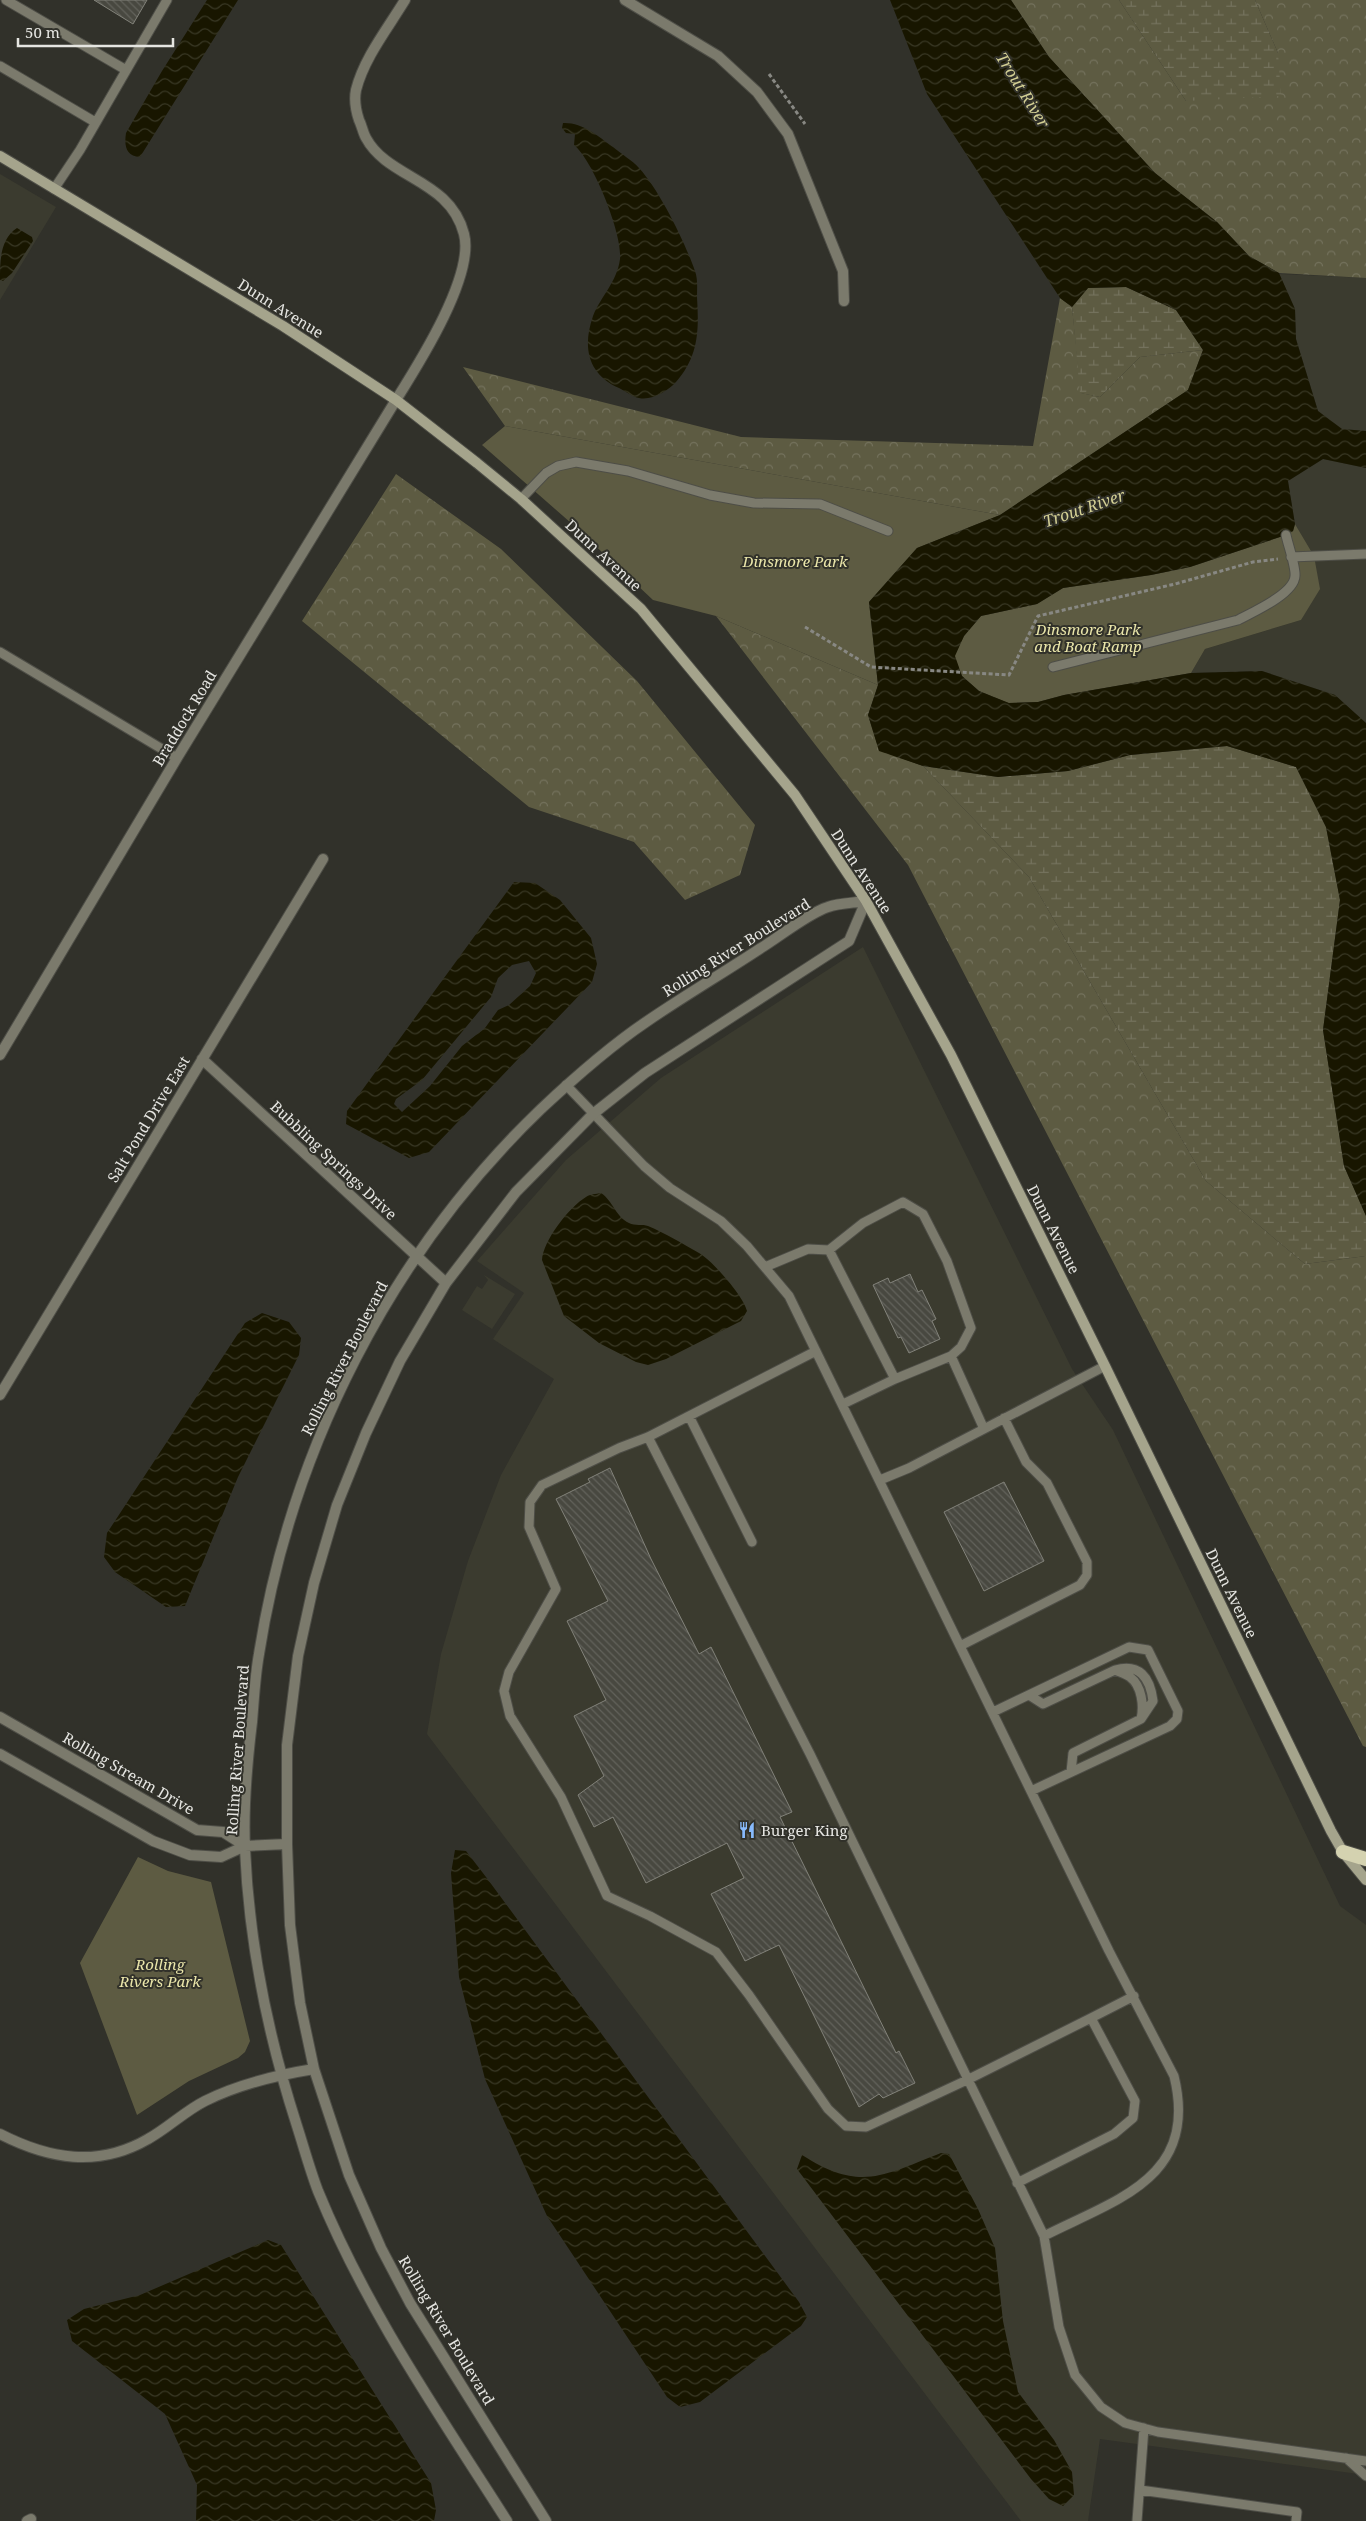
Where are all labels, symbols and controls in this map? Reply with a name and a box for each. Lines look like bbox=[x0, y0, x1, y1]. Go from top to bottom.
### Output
scale bar bbox=[18, 15, 172, 47]
text: 50 m bbox=[25, 22, 60, 42]
water label: Trout River bbox=[991, 48, 1055, 132]
street label: Dunn Avenue bbox=[234, 274, 328, 342]
water label: Trout River bbox=[1040, 484, 1128, 532]
street label: Dunn Avenue bbox=[562, 515, 646, 595]
park label: Dinsmore Park bbox=[742, 551, 848, 571]
park label: Dinsmore Park and Boat Ramp bbox=[1034, 619, 1142, 656]
street label: Braddock Road bbox=[148, 666, 220, 770]
street label: Dunn Avenue bbox=[827, 825, 897, 917]
street label: Rolling River Boulevard bbox=[658, 893, 814, 1001]
street label: Salt Pond Drive East bbox=[102, 1052, 194, 1186]
street label: Bubbling Springs Drive bbox=[266, 1096, 402, 1224]
street label: Dunn Avenue bbox=[1023, 1181, 1085, 1277]
street label: Rolling River Boulevard bbox=[296, 1277, 392, 1439]
street label: Dunn Avenue bbox=[1202, 1545, 1262, 1641]
street label: Rolling River Boulevard bbox=[221, 1664, 253, 1836]
street label: Rolling Stream Drive bbox=[60, 1727, 198, 1819]
restaurant icon: Burger King bbox=[737, 1820, 757, 1840]
place label: Burger King bbox=[761, 1820, 848, 1840]
park label: Rolling Rivers Park bbox=[118, 1954, 201, 1991]
street label: Rolling River Boulevard bbox=[394, 2252, 500, 2408]

